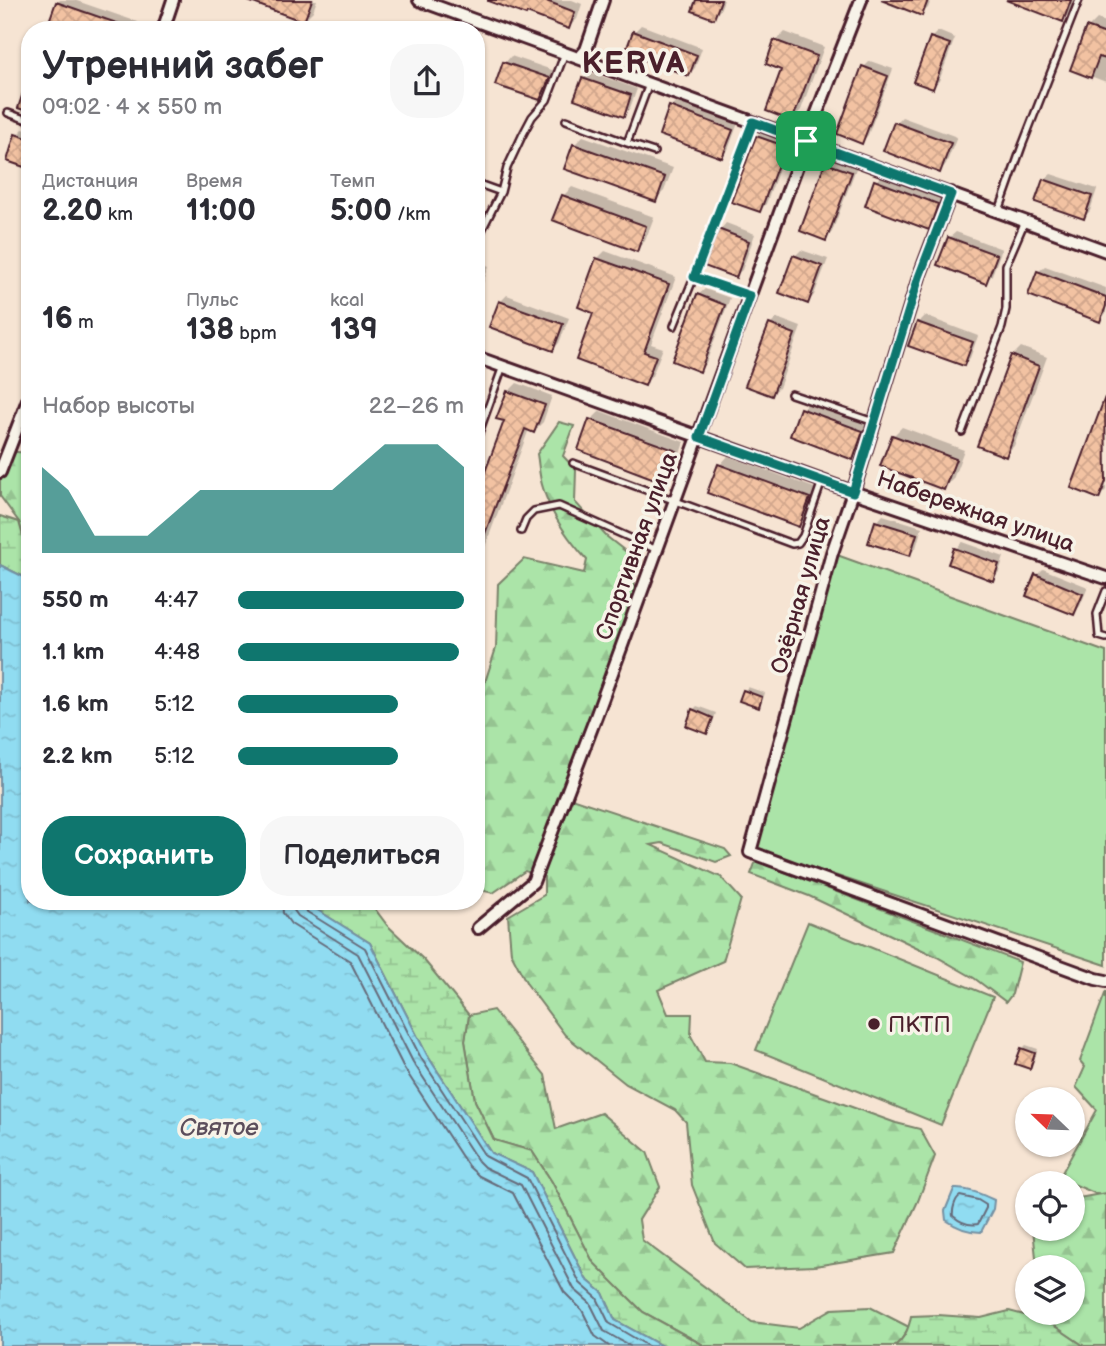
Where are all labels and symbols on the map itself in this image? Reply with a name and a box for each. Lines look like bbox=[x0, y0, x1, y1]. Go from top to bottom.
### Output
district label: KERVA bbox=[582, 46, 686, 82]
pin bbox=[776, 111, 836, 171]
street label: Спортивная улица bbox=[590, 448, 684, 644]
street label: Набережная улица bbox=[873, 465, 1079, 559]
street label: Озёрная улица bbox=[765, 513, 837, 677]
place label: ПКТП bbox=[888, 1011, 951, 1039]
marker: ПКТП bbox=[866, 1016, 882, 1032]
north arrow bbox=[1015, 1087, 1085, 1157]
water label: Святое bbox=[179, 1113, 259, 1142]

